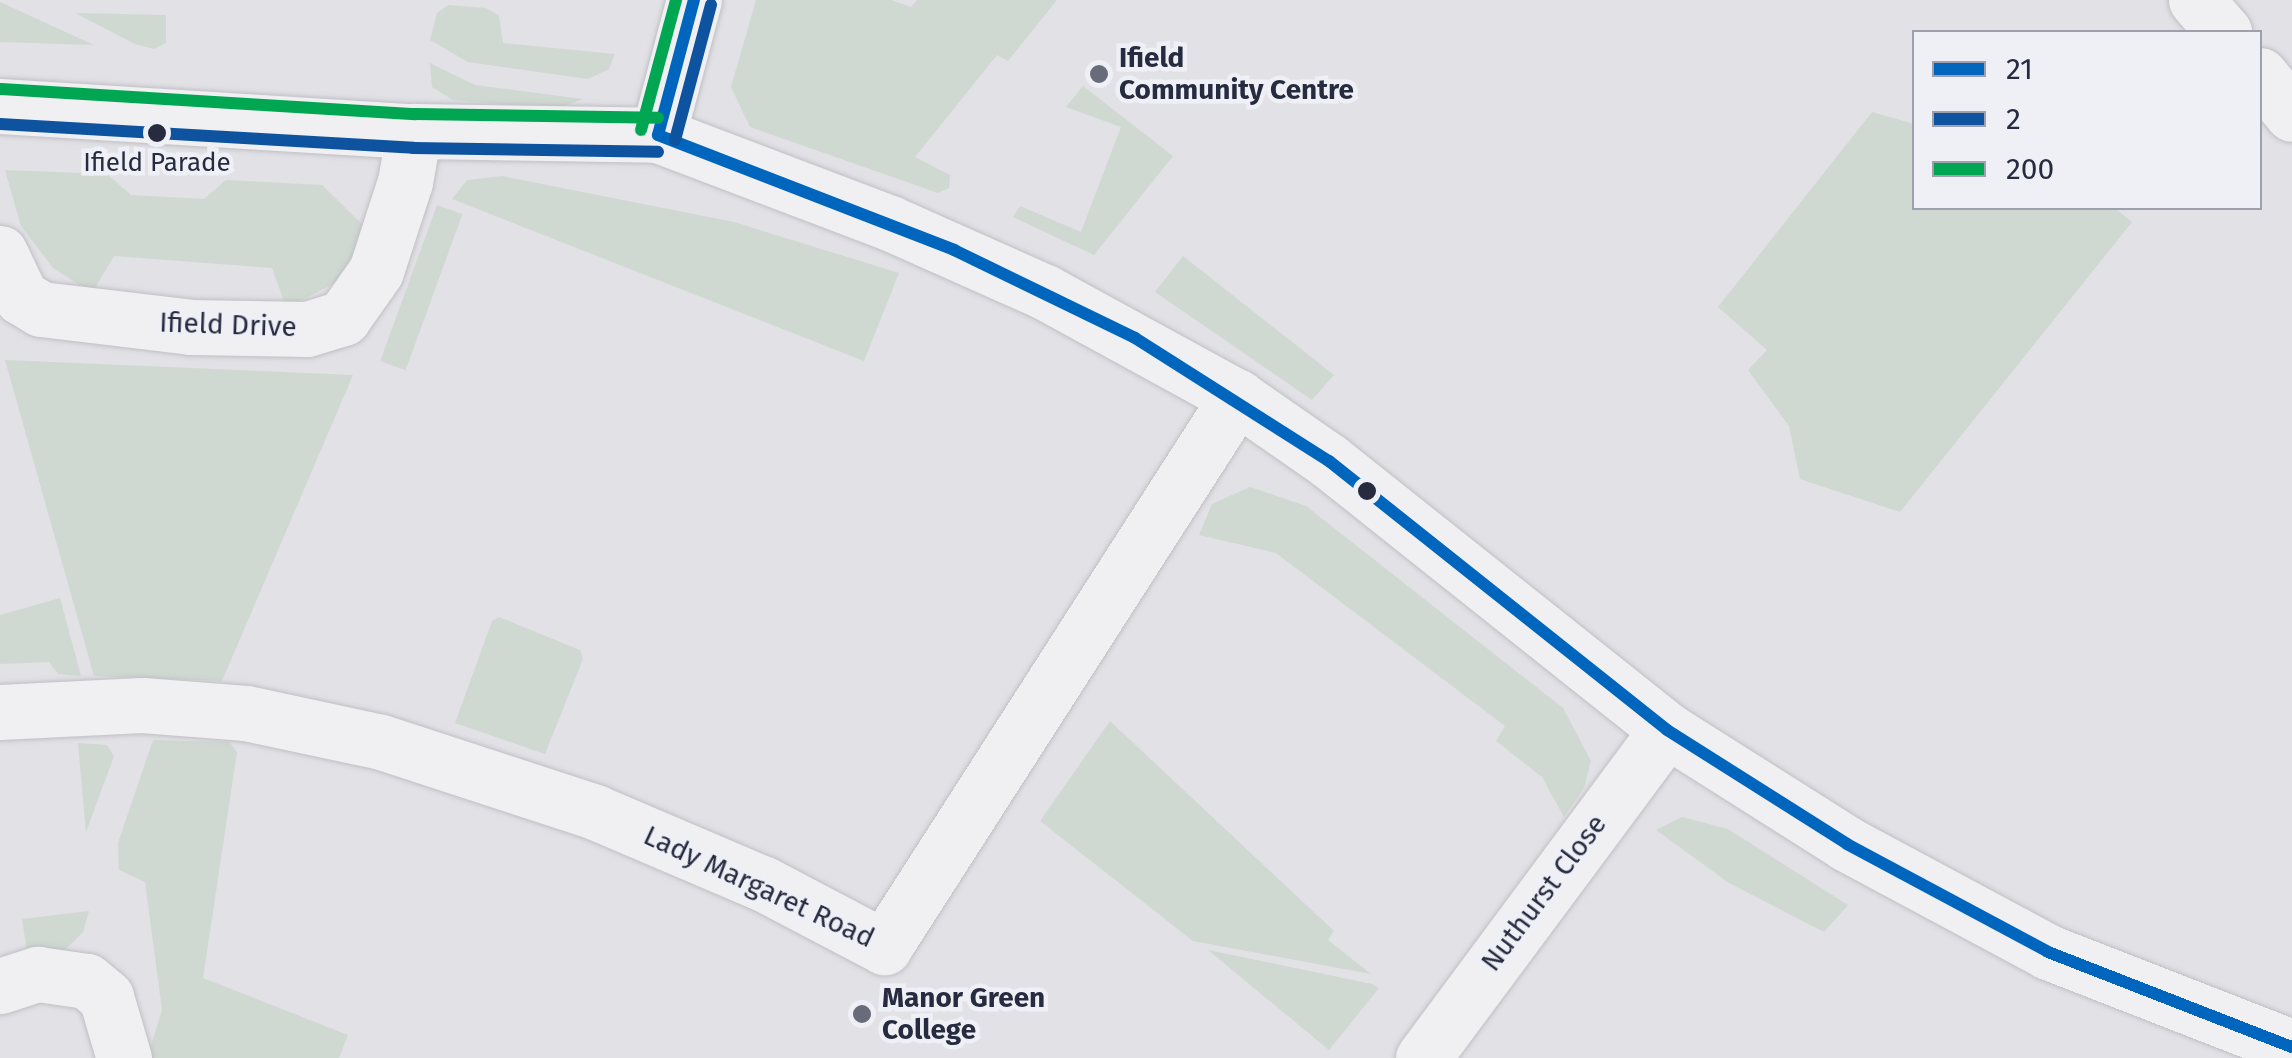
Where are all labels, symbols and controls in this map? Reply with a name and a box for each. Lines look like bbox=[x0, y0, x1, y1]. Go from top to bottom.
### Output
legend bbox=[1912, 30, 2262, 210]
place label: Ifield Community Centre bbox=[1119, 41, 1354, 107]
text: 21 bbox=[2006, 51, 2033, 87]
marker: Ifield Community Centre bbox=[1088, 63, 1110, 85]
text: 2 bbox=[2006, 101, 2021, 137]
marker: Ifield Parade bbox=[147, 123, 167, 143]
place label: Ifield Parade bbox=[83, 147, 231, 179]
text: 200 bbox=[2006, 151, 2054, 187]
street label: Ifield Drive bbox=[159, 306, 297, 344]
unlabelled marker bbox=[1357, 481, 1377, 501]
street label: Nuthurst Close bbox=[1474, 808, 1614, 978]
street label: Lady Margaret Road bbox=[638, 819, 880, 955]
place label: Manor Green College bbox=[882, 981, 1045, 1047]
marker: Manor Green College bbox=[851, 1003, 873, 1025]

